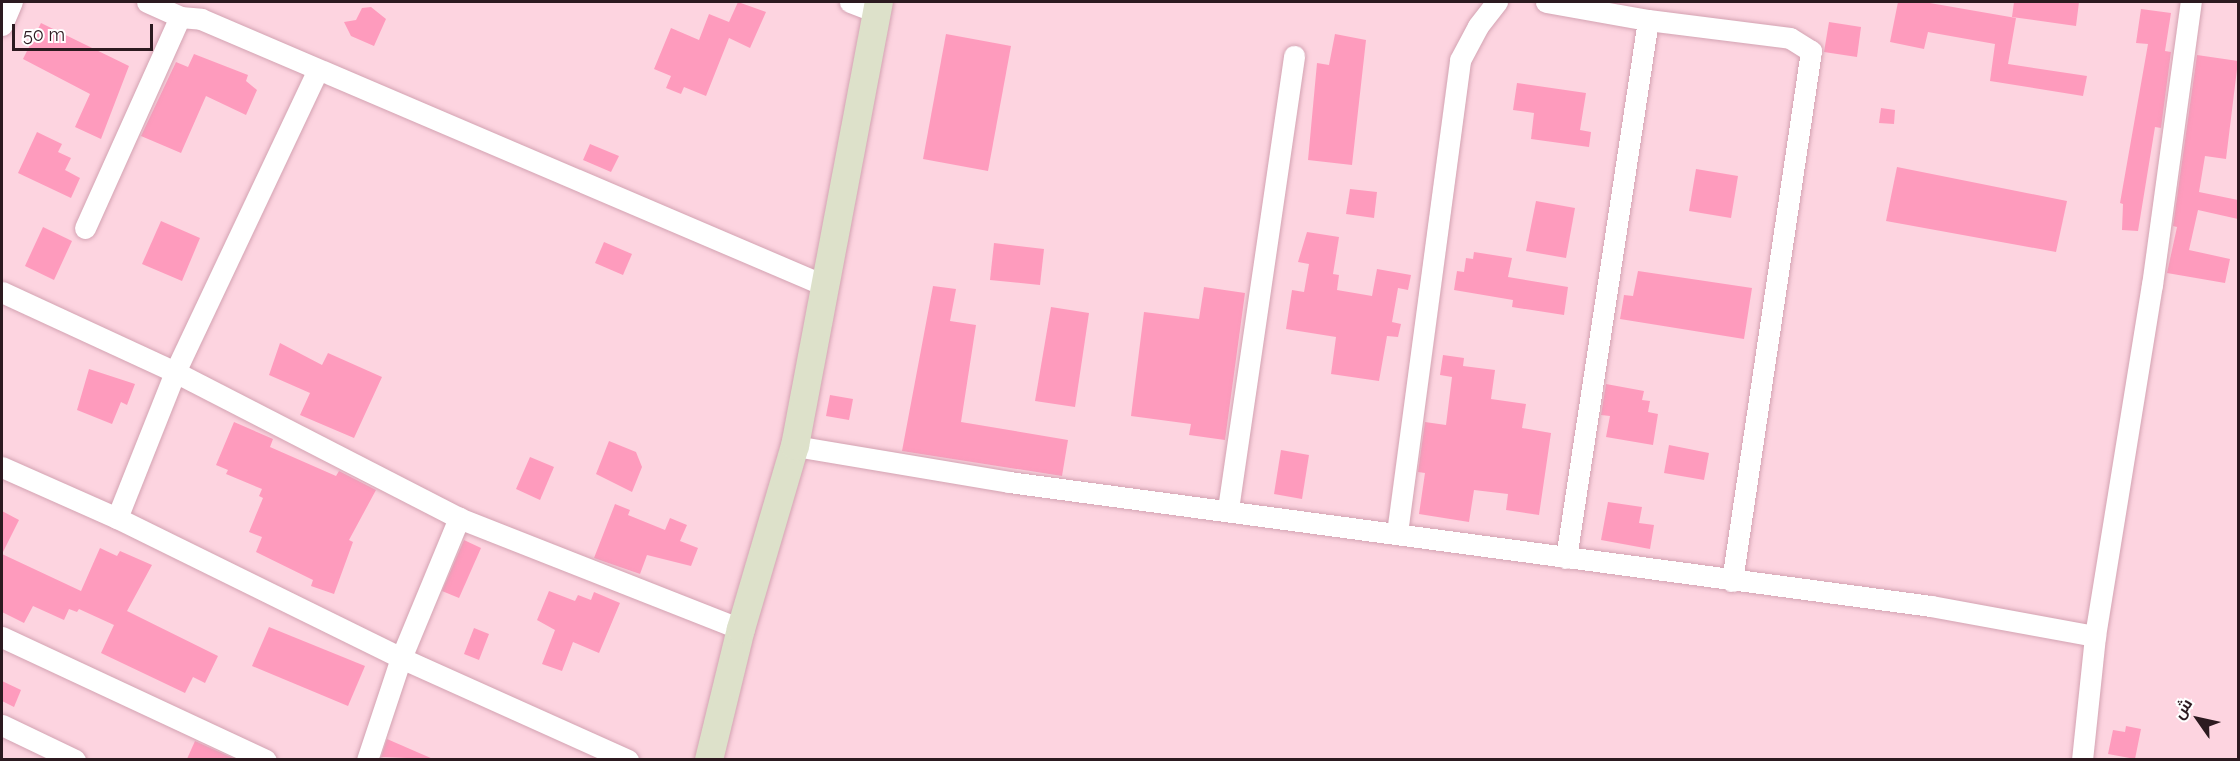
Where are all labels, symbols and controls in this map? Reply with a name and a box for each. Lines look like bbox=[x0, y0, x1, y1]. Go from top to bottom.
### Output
scale bar bbox=[15, 12, 156, 50]
text: 50 m bbox=[23, 24, 65, 45]
north arrow bbox=[2168, 689, 2228, 749]
text: ش bbox=[2169, 695, 2196, 722]

